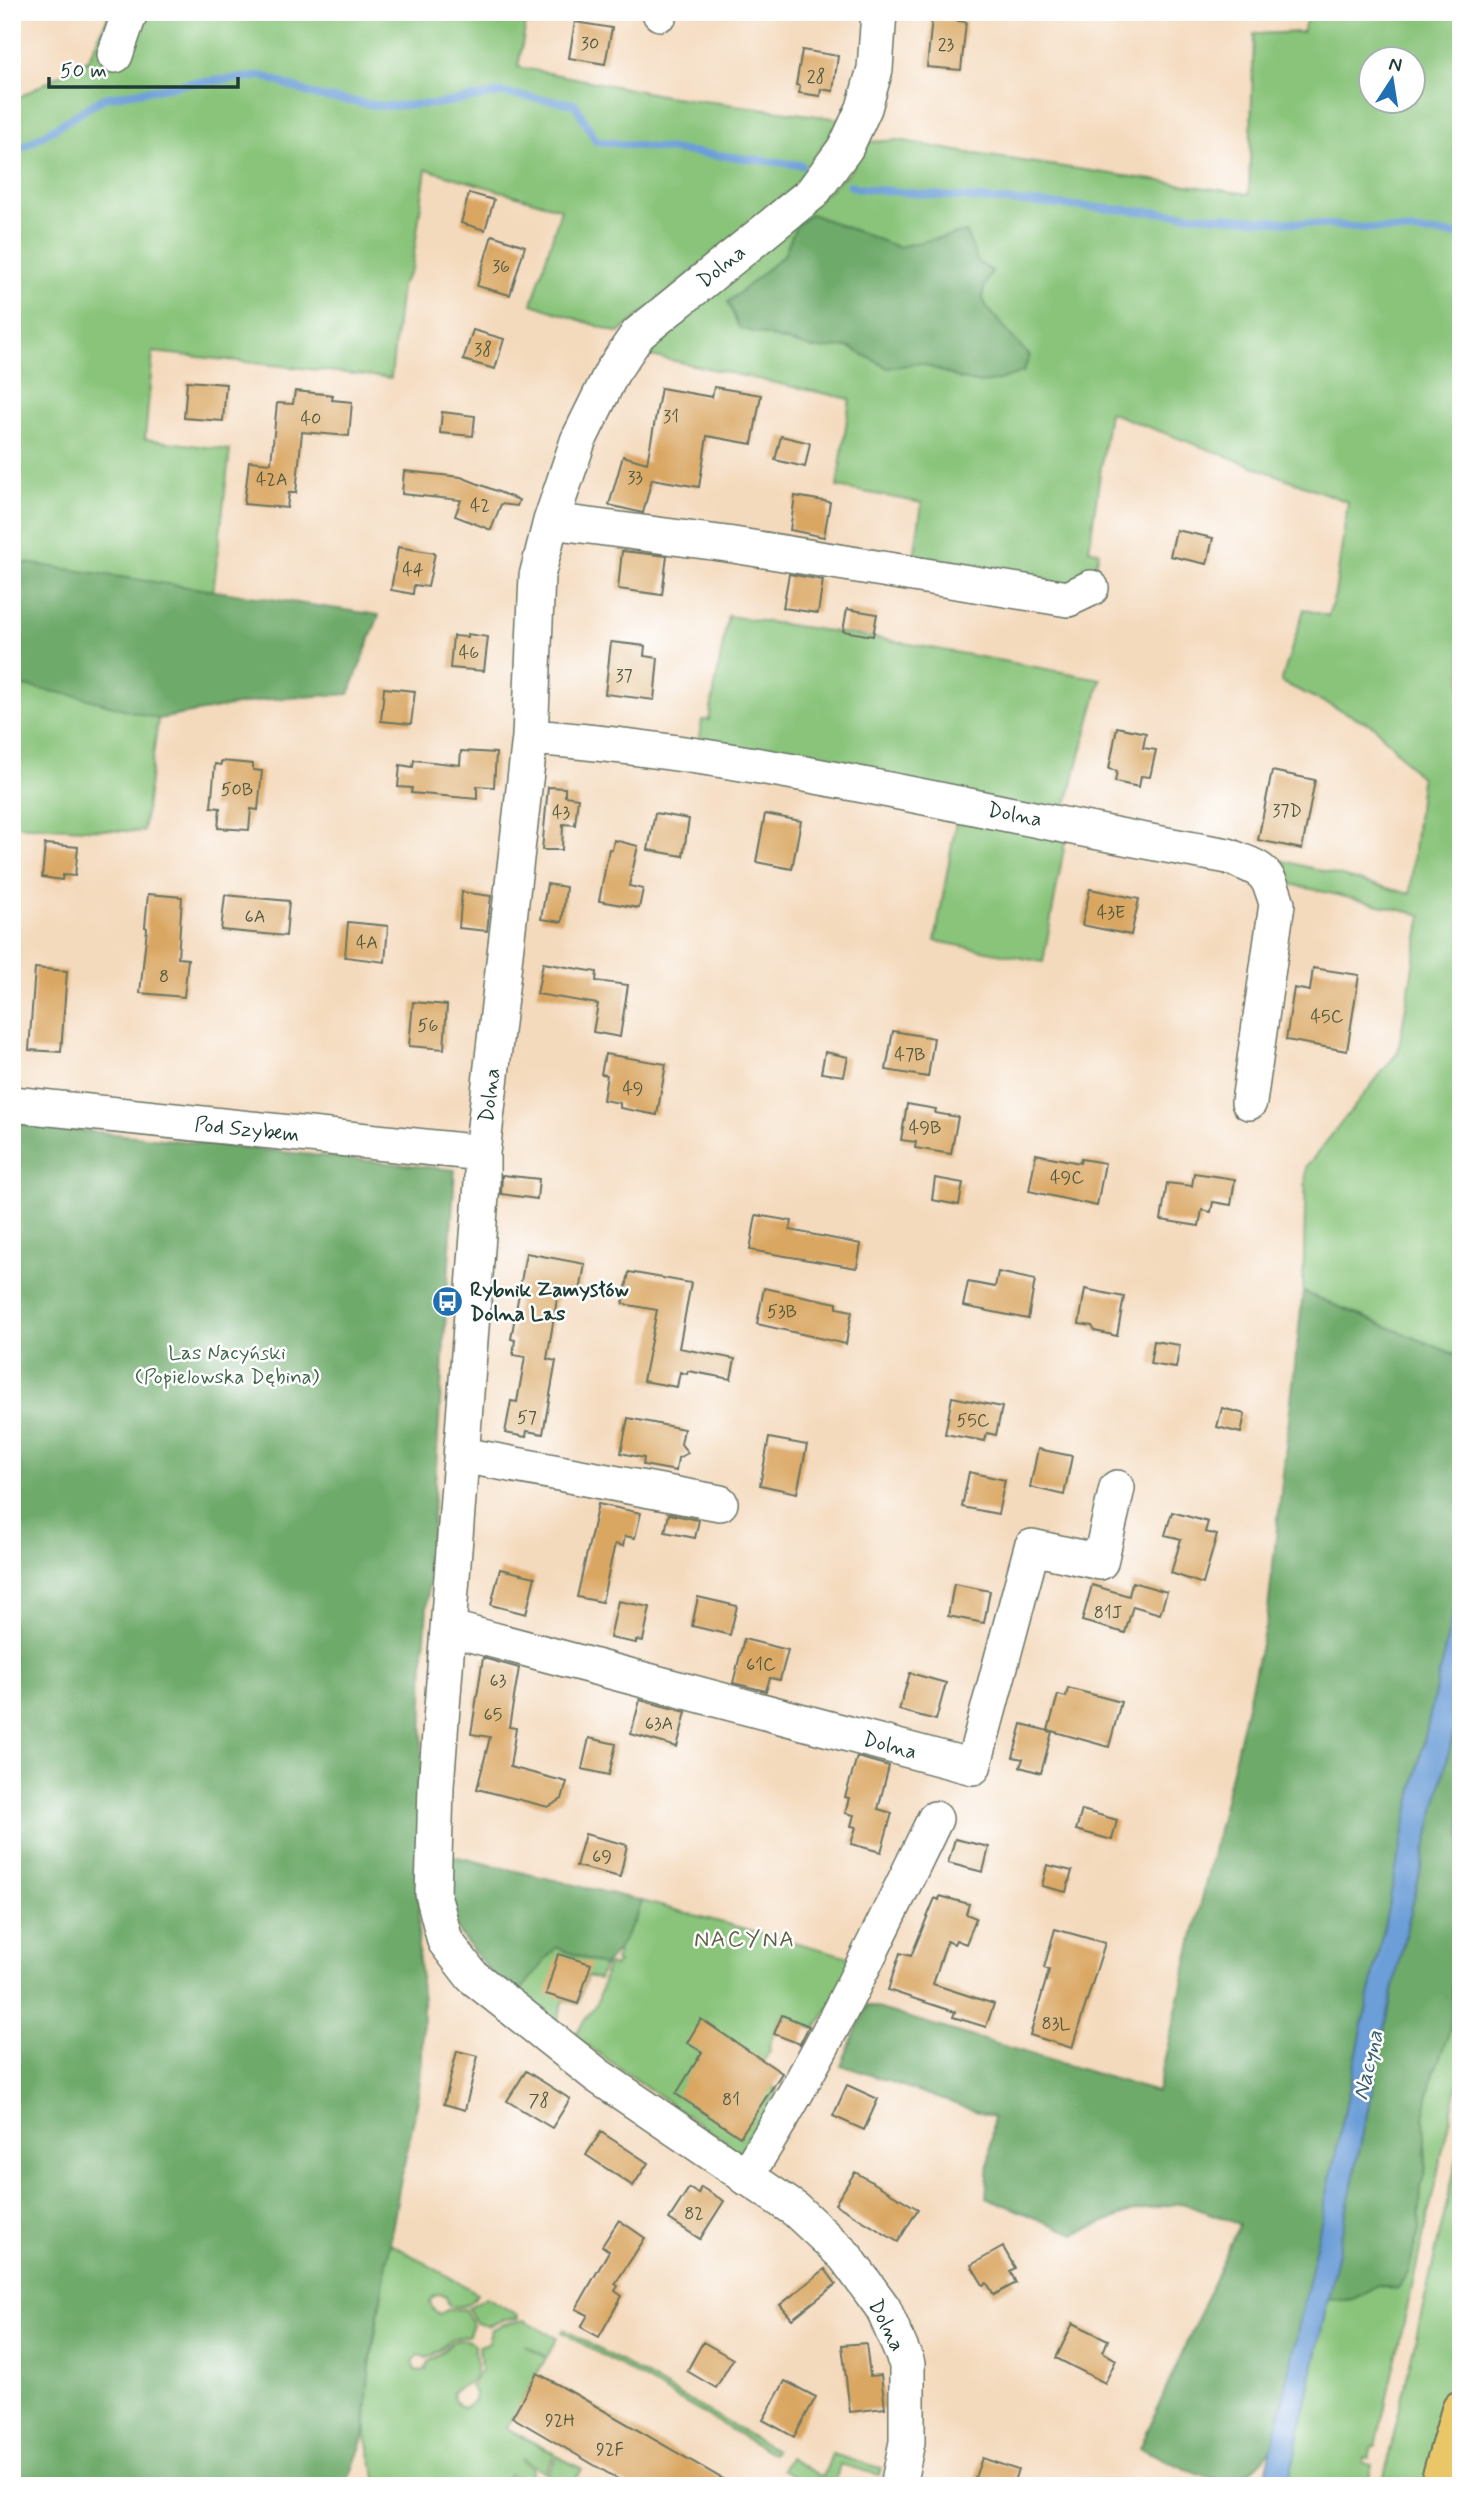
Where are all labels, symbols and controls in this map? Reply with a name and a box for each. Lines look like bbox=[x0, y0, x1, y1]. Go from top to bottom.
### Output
house number: 30 bbox=[581, 32, 599, 56]
house number: 23 bbox=[938, 33, 955, 57]
scale bar bbox=[49, 46, 238, 90]
north arrow bbox=[1358, 46, 1428, 116]
text: N bbox=[1386, 51, 1404, 78]
text: 50 m bbox=[60, 57, 107, 85]
house number: 28 bbox=[807, 65, 825, 89]
street label: Dolna bbox=[692, 239, 752, 295]
house number: 36 bbox=[492, 255, 510, 279]
house number: 38 bbox=[474, 338, 492, 362]
house number: 31 bbox=[663, 405, 679, 429]
house number: 40 bbox=[301, 407, 321, 431]
house number: 33 bbox=[627, 466, 643, 490]
house number: 42A bbox=[256, 468, 288, 492]
house number: 42 bbox=[470, 494, 490, 518]
house number: 44 bbox=[402, 558, 424, 582]
house number: 46 bbox=[459, 641, 479, 665]
house number: 37 bbox=[615, 664, 633, 688]
house number: 50B bbox=[221, 778, 253, 802]
street label: Dolna bbox=[985, 796, 1044, 834]
house number: 37D bbox=[1272, 799, 1302, 823]
house number: 43 bbox=[552, 801, 570, 825]
house number: 43E bbox=[1097, 901, 1125, 925]
house number: 6A bbox=[245, 905, 266, 929]
house number: 4A bbox=[356, 931, 378, 955]
house number: 8 bbox=[159, 965, 169, 989]
house number: 45C bbox=[1311, 1005, 1344, 1029]
house number: 56 bbox=[418, 1014, 438, 1038]
house number: 47B bbox=[895, 1043, 925, 1067]
street label: Dolna bbox=[473, 1066, 507, 1124]
house number: 49 bbox=[622, 1077, 644, 1101]
street label: Pod Szybem bbox=[193, 1111, 301, 1149]
house number: 49B bbox=[909, 1116, 941, 1140]
house number: 49C bbox=[1050, 1166, 1084, 1190]
place label: Rybnik Zamysłów Dolna Las bbox=[470, 1276, 629, 1328]
bus stop icon: Rybnik Zamysłów Dolna Las bbox=[430, 1284, 464, 1318]
house number: 53B bbox=[767, 1300, 797, 1324]
park label: Las Nacyński (Popielowska Dębina) bbox=[135, 1339, 320, 1391]
house number: 57 bbox=[517, 1406, 537, 1430]
house number: 55C bbox=[956, 1409, 990, 1433]
house number: 81J bbox=[1094, 1601, 1122, 1625]
house number: 61C bbox=[746, 1653, 776, 1677]
house number: 63 bbox=[490, 1669, 507, 1693]
house number: 65 bbox=[484, 1703, 502, 1727]
house number: 63A bbox=[645, 1712, 673, 1736]
street label: Dolna bbox=[860, 1725, 920, 1767]
house number: 69 bbox=[592, 1845, 612, 1869]
district label: NACYNA bbox=[694, 1925, 796, 1955]
house number: 83L bbox=[1042, 2012, 1070, 2036]
water label: Nacyna bbox=[1346, 2028, 1391, 2103]
house number: 81 bbox=[722, 2088, 740, 2112]
house number: 78 bbox=[529, 2089, 549, 2113]
house number: 82 bbox=[684, 2202, 704, 2226]
street label: Dolna bbox=[861, 2295, 911, 2356]
house number: 92H bbox=[545, 2409, 575, 2433]
house number: 92F bbox=[596, 2438, 624, 2462]

